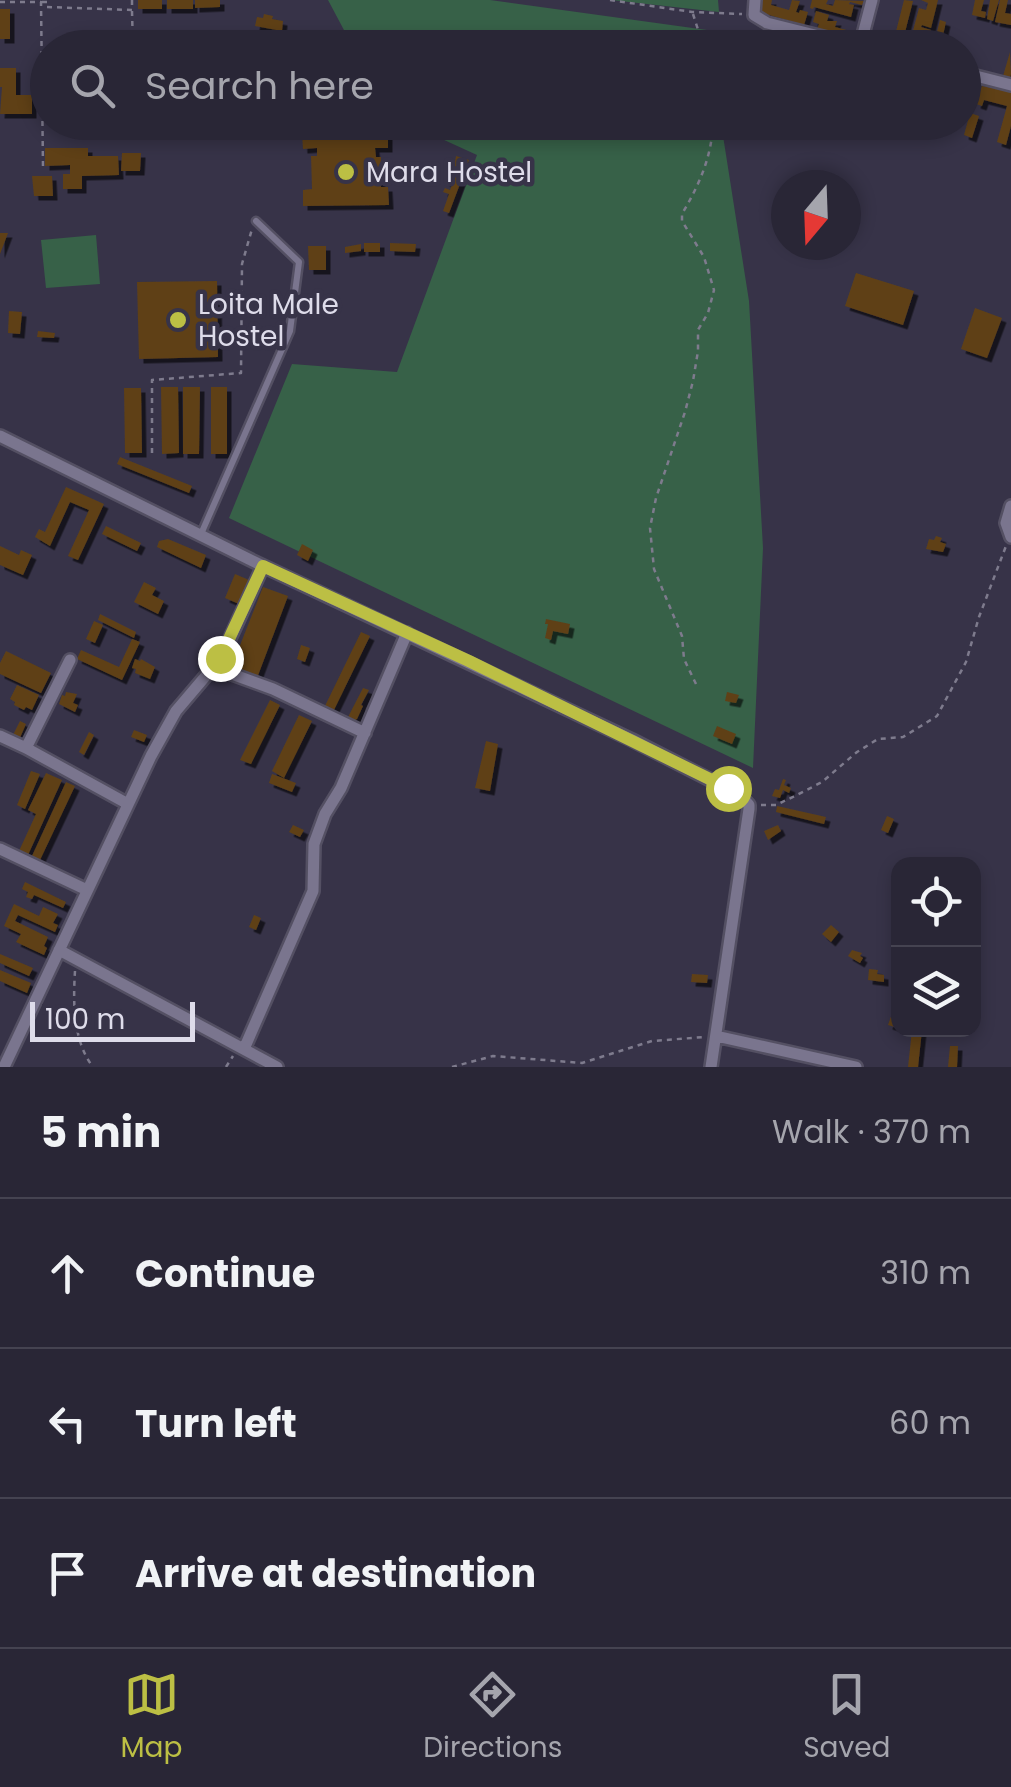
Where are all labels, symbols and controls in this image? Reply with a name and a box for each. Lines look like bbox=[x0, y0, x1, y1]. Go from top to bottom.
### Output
search box bbox=[30, 30, 981, 140]
icon: search bbox=[65, 58, 120, 113]
text: Search here bbox=[145, 59, 374, 112]
place label: Mara Hostel bbox=[366, 153, 532, 192]
marker: Mara Hostel bbox=[335, 161, 357, 183]
north arrow bbox=[771, 170, 861, 260]
place label: Loita Male Hostel bbox=[198, 285, 339, 356]
marker: Loita Male Hostel bbox=[167, 309, 189, 331]
route end bbox=[198, 636, 244, 682]
route start bbox=[706, 766, 752, 812]
map controls bbox=[891, 857, 981, 1037]
button: locate bbox=[891, 857, 981, 947]
button: layers bbox=[891, 947, 981, 1037]
scale bar bbox=[30, 997, 195, 1042]
text: 100 m bbox=[45, 1000, 125, 1039]
text: 5 min bbox=[40, 1103, 161, 1162]
text: Walk · 370 m bbox=[772, 1109, 971, 1154]
icon: ahead bbox=[40, 1246, 95, 1301]
text: Continue bbox=[135, 1247, 315, 1300]
text: 310 m bbox=[880, 1250, 971, 1295]
icon: left bbox=[40, 1396, 95, 1451]
text: Turn left bbox=[135, 1397, 297, 1450]
text: 60 m bbox=[889, 1400, 971, 1445]
icon: arrive bbox=[40, 1546, 95, 1601]
text: Arrive at destination bbox=[135, 1547, 536, 1600]
tab: Map bbox=[120, 1667, 182, 1769]
tab: Directions bbox=[423, 1667, 562, 1769]
tab: Saved bbox=[803, 1667, 891, 1769]

